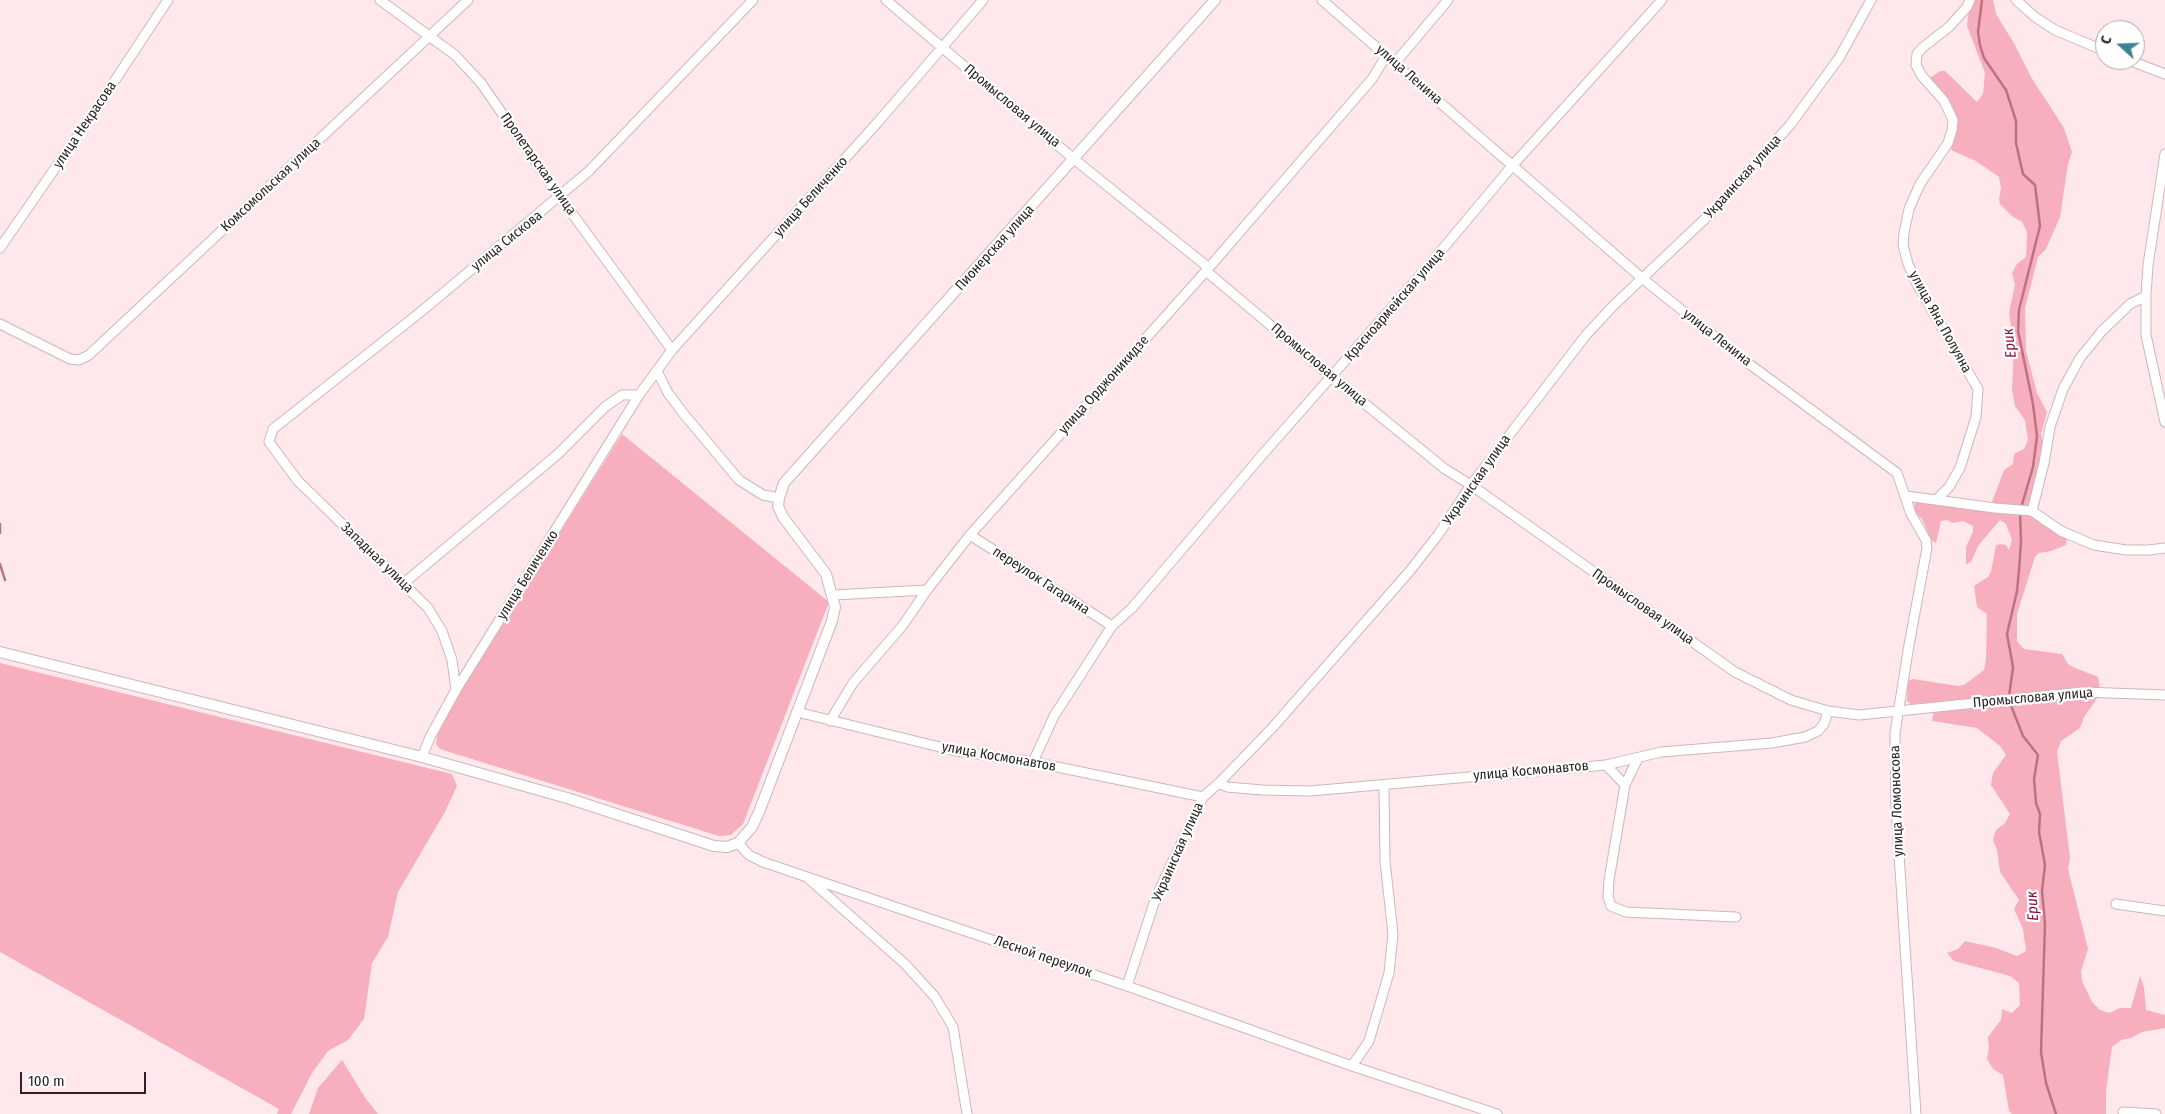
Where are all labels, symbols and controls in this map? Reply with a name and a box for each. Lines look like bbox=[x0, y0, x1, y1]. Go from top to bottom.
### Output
north arrow bbox=[2095, 20, 2145, 70]
text: С bbox=[2097, 34, 2116, 46]
street label: улица Ленина bbox=[1372, 41, 1446, 109]
street label: Промысловая улица bbox=[960, 61, 1064, 151]
street label: улица Некрасова bbox=[50, 78, 120, 172]
street label: Пролетарская улица bbox=[496, 110, 580, 218]
street label: Украинская улица bbox=[1701, 132, 1785, 222]
street label: Комсомольская улица bbox=[218, 134, 324, 236]
street label: улица Беличенко bbox=[771, 153, 851, 241]
street label: Пионерская улица bbox=[952, 202, 1038, 294]
street label: улица Сискова bbox=[468, 207, 546, 275]
street label: Красноармейская улица bbox=[1341, 245, 1449, 365]
street label: улица Яна Полуяна bbox=[1905, 268, 1975, 376]
street label: улица Ленина bbox=[1679, 306, 1755, 370]
street label: Промысловая улица bbox=[1267, 320, 1371, 410]
water label: Ерик bbox=[1999, 327, 2021, 359]
street label: улица Орджоникидзе bbox=[1055, 332, 1153, 438]
street label: Украинская улица bbox=[1440, 432, 1514, 528]
street label: Западная улица bbox=[337, 519, 417, 597]
street label: улица Беличенко bbox=[494, 527, 562, 623]
street label: переулок Гагарина bbox=[989, 543, 1093, 619]
street label: Промысловая улица bbox=[1589, 566, 1697, 648]
street label: Промысловая улица bbox=[1972, 684, 2094, 712]
street label: улица Космонавтов bbox=[941, 739, 1057, 775]
street label: улица Ломоносова bbox=[1887, 745, 1907, 857]
street label: улица Космонавтов bbox=[1473, 758, 1589, 784]
street label: Украинская улица bbox=[1149, 800, 1207, 904]
water label: Ерик bbox=[2023, 890, 2043, 922]
street label: Лесной переулок bbox=[992, 932, 1094, 982]
scale bar bbox=[22, 1062, 149, 1094]
text: 100 m bbox=[28, 1072, 65, 1090]

